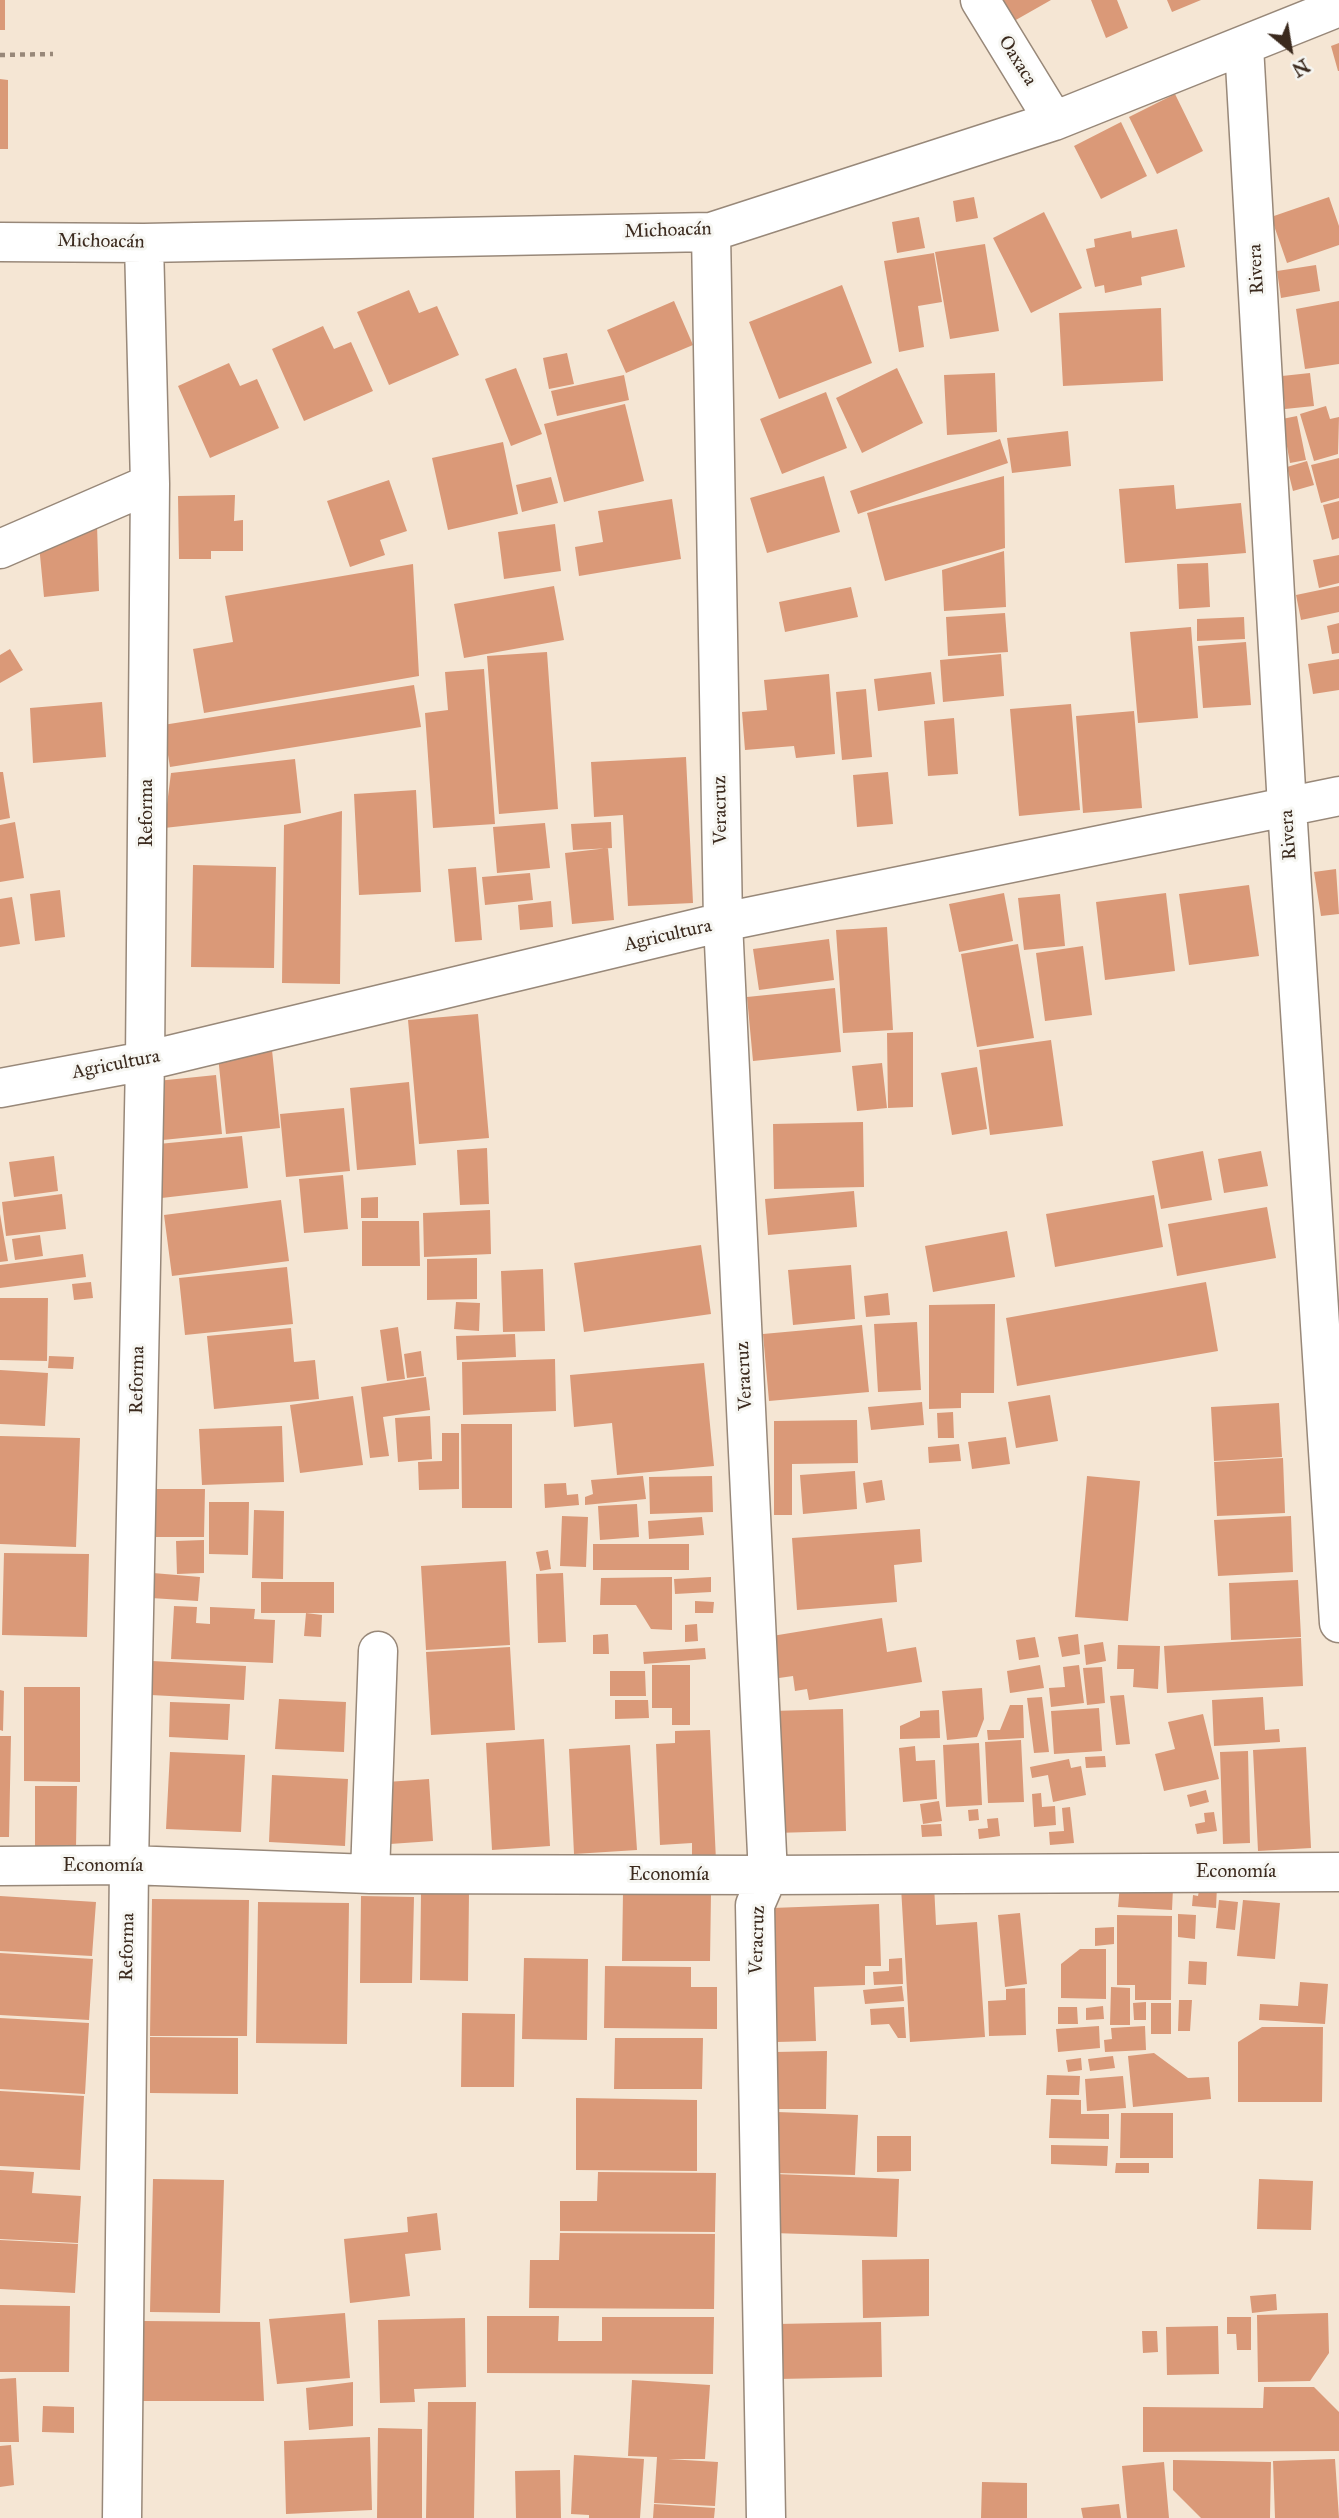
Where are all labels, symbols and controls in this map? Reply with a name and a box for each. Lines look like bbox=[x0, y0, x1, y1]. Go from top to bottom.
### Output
north arrow bbox=[1255, 14, 1325, 84]
street label: Oaxaca bbox=[993, 32, 1041, 90]
text: N bbox=[1288, 54, 1313, 82]
street label: Michoacán bbox=[624, 218, 712, 244]
street label: Michoacán bbox=[57, 230, 145, 254]
street label: Rivera bbox=[1244, 243, 1270, 295]
street label: Veracruz bbox=[709, 775, 733, 845]
street label: Reforma bbox=[136, 779, 158, 847]
street label: Rivera bbox=[1276, 809, 1302, 861]
street label: Agricultura bbox=[622, 915, 714, 957]
street label: Agricultura bbox=[70, 1045, 162, 1085]
street label: Veracruz bbox=[732, 1341, 758, 1411]
street label: Reforma bbox=[126, 1346, 150, 1414]
street label: Economía bbox=[63, 1855, 143, 1877]
street label: Economía bbox=[1196, 1861, 1276, 1883]
street label: Economía bbox=[629, 1864, 709, 1886]
street label: Veracruz bbox=[745, 1905, 771, 1975]
street label: Reforma bbox=[116, 1913, 140, 1981]

